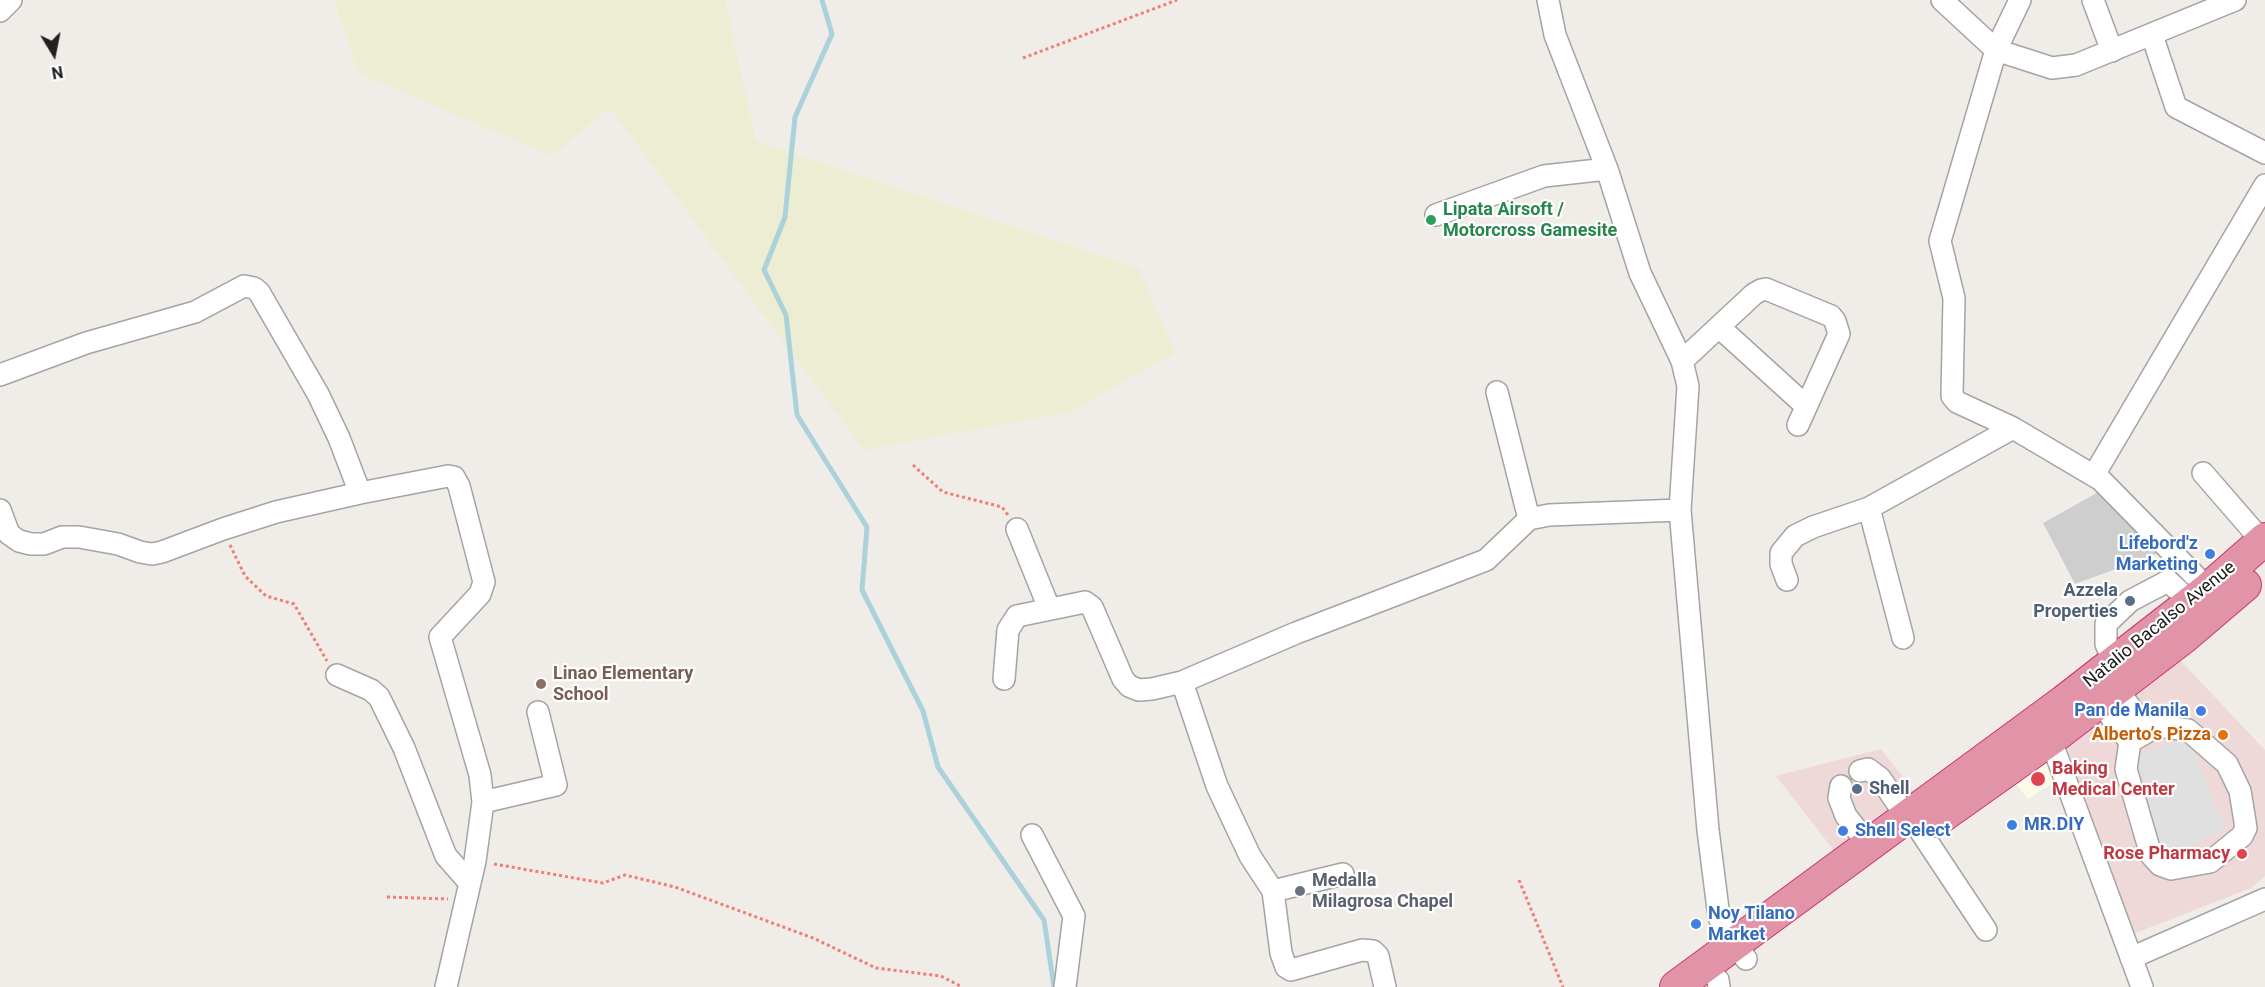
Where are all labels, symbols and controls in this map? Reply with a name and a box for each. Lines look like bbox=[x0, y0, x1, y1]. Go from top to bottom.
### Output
north arrow bbox=[24, 24, 84, 84]
text: N bbox=[50, 62, 64, 83]
place label: Lipata Airsoft / Motorcross Gamesite bbox=[1443, 199, 1617, 242]
marker: Lipata Airsoft / Motorcross Gamesite bbox=[1424, 213, 1438, 227]
place label: Lifebord'z Marketing bbox=[2116, 533, 2198, 576]
marker: Lifebord'z Marketing bbox=[2203, 547, 2217, 561]
street label: Natalio Bacalso Avenue bbox=[2080, 557, 2240, 693]
place label: Azzela Properties bbox=[2033, 580, 2118, 622]
marker: Azzela Properties bbox=[2123, 594, 2137, 608]
place label: Linao Elementary School bbox=[553, 663, 693, 706]
marker: Linao Elementary School bbox=[534, 677, 548, 691]
place label: Pan de Manila bbox=[2074, 700, 2189, 722]
marker: Pan de Manila bbox=[2194, 704, 2208, 718]
place label: Alberto’s Pizza bbox=[2092, 724, 2211, 746]
marker: Alberto’s Pizza bbox=[2216, 728, 2230, 742]
place label: Baking Medical Center bbox=[2052, 758, 2175, 800]
marker: Baking Medical Center bbox=[2029, 770, 2047, 788]
place label: Shell bbox=[1869, 778, 1909, 800]
marker: Shell bbox=[1850, 782, 1864, 796]
place label: MR.DIY bbox=[2024, 814, 2084, 836]
marker: MR.DIY bbox=[2005, 818, 2019, 832]
place label: Shell Select bbox=[1855, 820, 1951, 842]
marker: Shell Select bbox=[1836, 824, 1850, 838]
place label: Rose Pharmacy bbox=[2103, 843, 2230, 865]
marker: Rose Pharmacy bbox=[2235, 847, 2249, 861]
place label: Medalla Milagrosa Chapel bbox=[1312, 870, 1453, 912]
marker: Medalla Milagrosa Chapel bbox=[1293, 884, 1307, 898]
place label: Noy Tilano Market bbox=[1708, 903, 1795, 946]
marker: Noy Tilano Market bbox=[1689, 917, 1703, 931]

